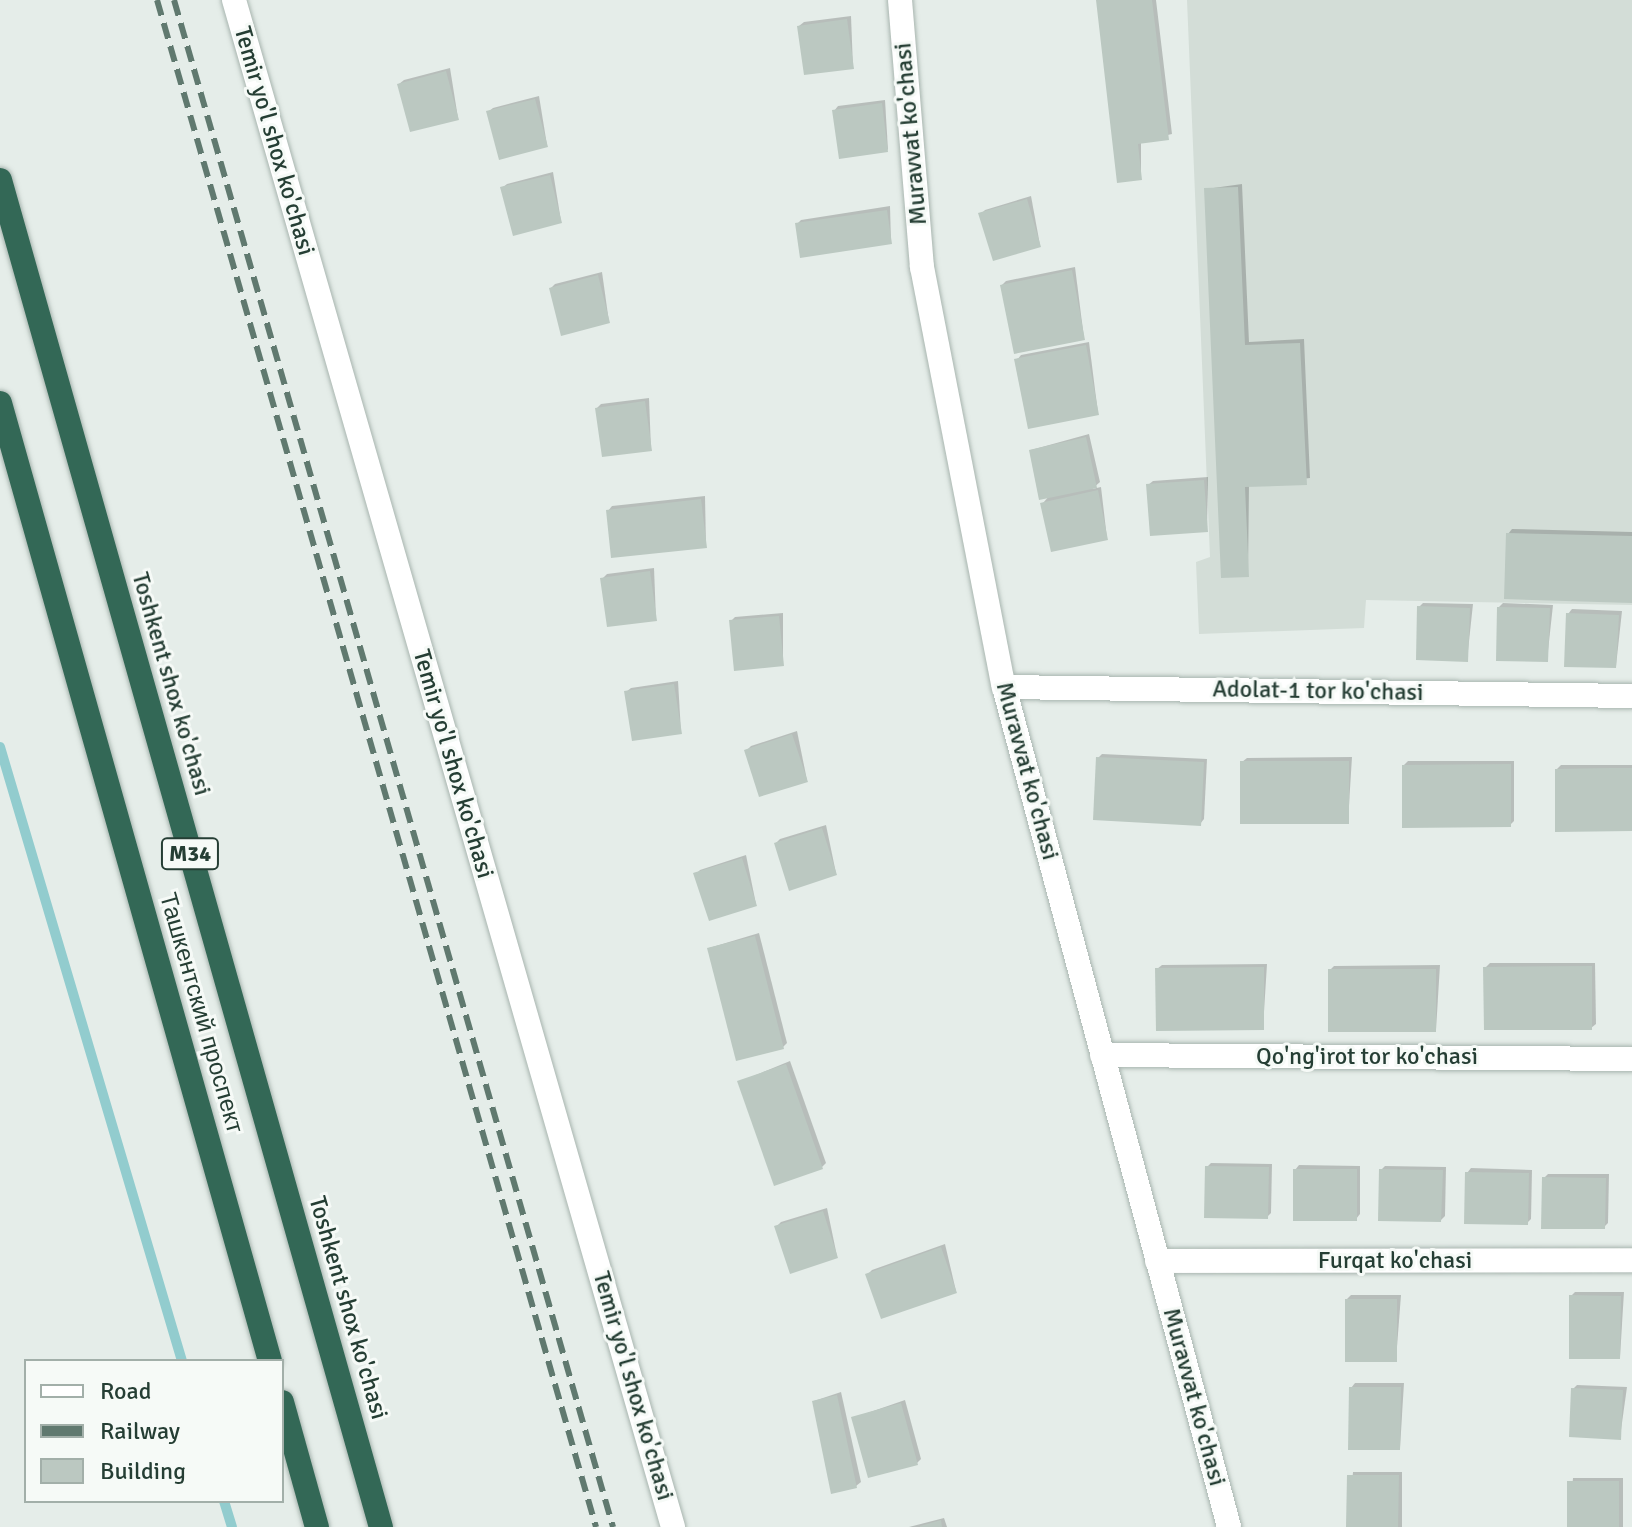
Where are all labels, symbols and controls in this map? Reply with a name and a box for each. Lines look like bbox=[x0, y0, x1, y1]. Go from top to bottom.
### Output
street label: Temir yo'l shox ko'chasi bbox=[228, 23, 320, 259]
street label: Muravvat ko'chasi bbox=[889, 42, 933, 226]
street label: Toshkent shox ko'chasi bbox=[125, 569, 217, 799]
street label: Temir yo'l shox ko'chasi bbox=[407, 646, 499, 882]
street label: Adolat-1 tor ko'chasi bbox=[1212, 675, 1424, 707]
street label: Muravvat ko'chasi bbox=[989, 679, 1065, 863]
road number: M34 bbox=[160, 836, 220, 872]
street label: Ташкентский проспект bbox=[153, 890, 249, 1136]
street label: Qo'ng'irot tor ko'chasi bbox=[1256, 1043, 1478, 1071]
street label: Toshkent shox ko'chasi bbox=[302, 1193, 394, 1423]
street label: Furqat ko'chasi bbox=[1318, 1247, 1472, 1275]
street label: Temir yo'l shox ko'chasi bbox=[587, 1268, 679, 1504]
street label: Muravvat ko'chasi bbox=[1156, 1305, 1232, 1489]
legend bbox=[24, 1359, 284, 1503]
text: Road bbox=[100, 1376, 151, 1406]
text: Railway bbox=[100, 1416, 180, 1446]
text: Building bbox=[100, 1456, 186, 1486]

